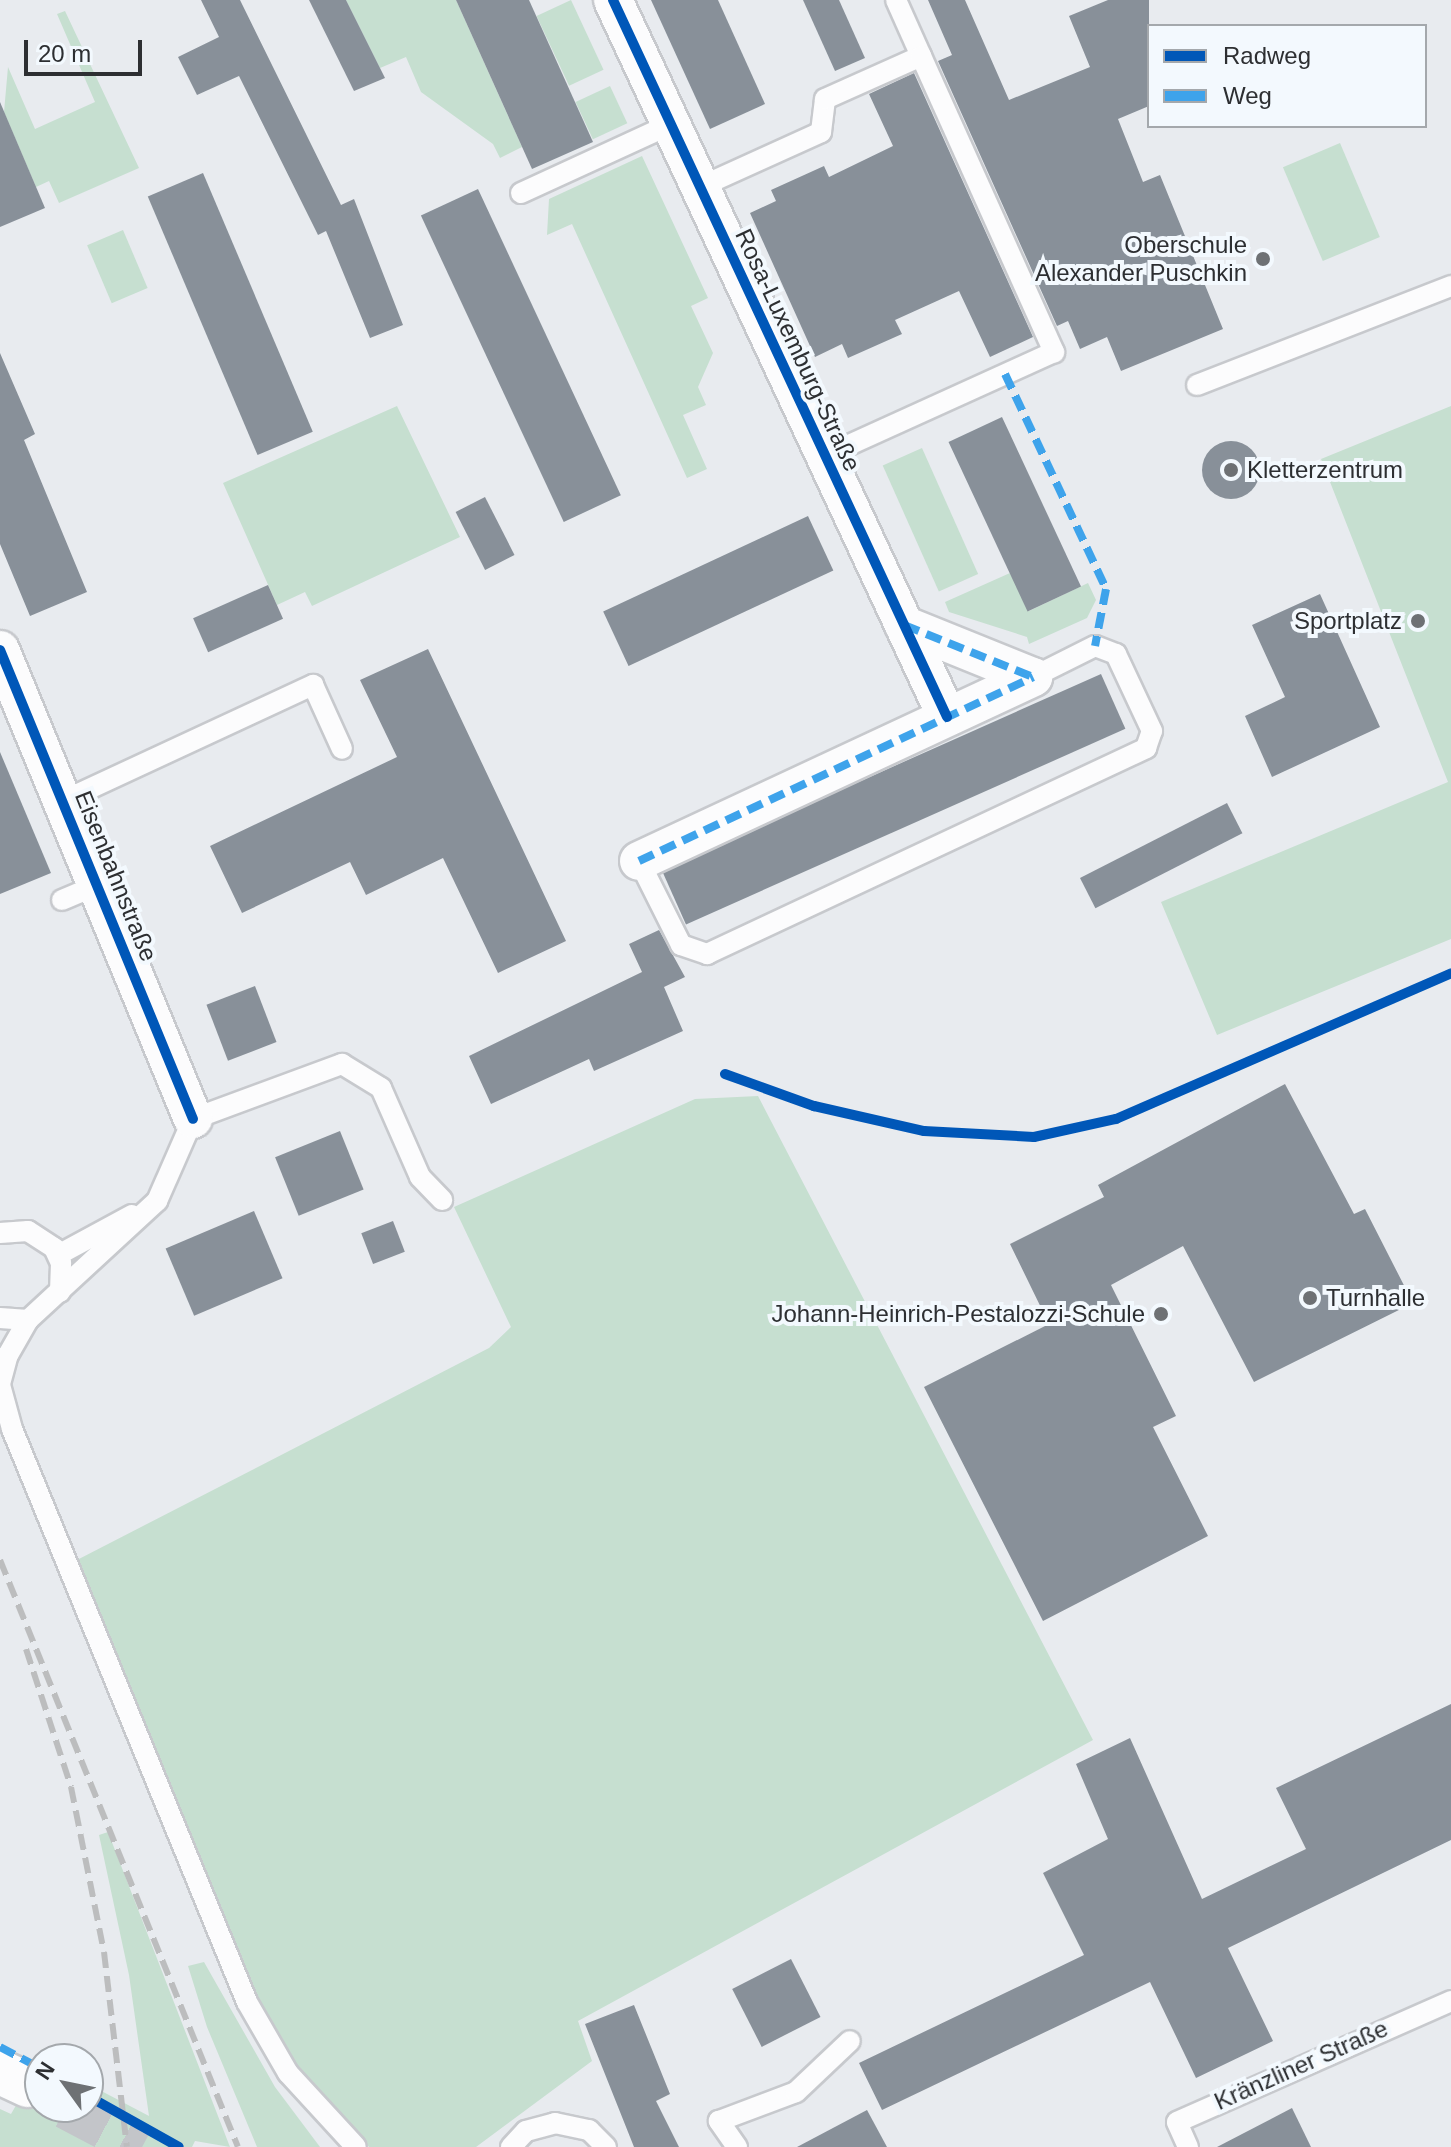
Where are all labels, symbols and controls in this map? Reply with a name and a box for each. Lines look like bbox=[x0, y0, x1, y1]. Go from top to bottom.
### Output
scale bar bbox=[28, 24, 146, 74]
legend bbox=[1147, 24, 1427, 128]
text: 20 m bbox=[38, 40, 91, 67]
text: Radweg bbox=[1223, 42, 1311, 69]
text: Weg bbox=[1223, 82, 1272, 109]
street label: Rosa-Luxemburg-Straße bbox=[729, 224, 867, 476]
place label: Oberschule Alexander Puschkin bbox=[1035, 231, 1247, 287]
marker: Oberschule Alexander Puschkin bbox=[1254, 250, 1272, 268]
place label: Kletterzentrum bbox=[1247, 456, 1403, 484]
marker: Kletterzentrum bbox=[1222, 461, 1240, 479]
place label: Sportplatz bbox=[1294, 607, 1402, 635]
marker: Sportplatz bbox=[1409, 612, 1427, 630]
street label: Eisenbahnstraße bbox=[69, 786, 163, 966]
place label: Turnhalle bbox=[1326, 1284, 1425, 1312]
marker: Turnhalle bbox=[1301, 1289, 1319, 1307]
place label: Johann-Heinrich-Pestalozzi-Schule bbox=[771, 1300, 1145, 1328]
marker: Johann-Heinrich-Pestalozzi-Schule bbox=[1152, 1305, 1170, 1323]
street label: Kränzliner Straße bbox=[1210, 2014, 1392, 2116]
north arrow bbox=[24, 2043, 104, 2123]
text: N bbox=[30, 2057, 60, 2084]

